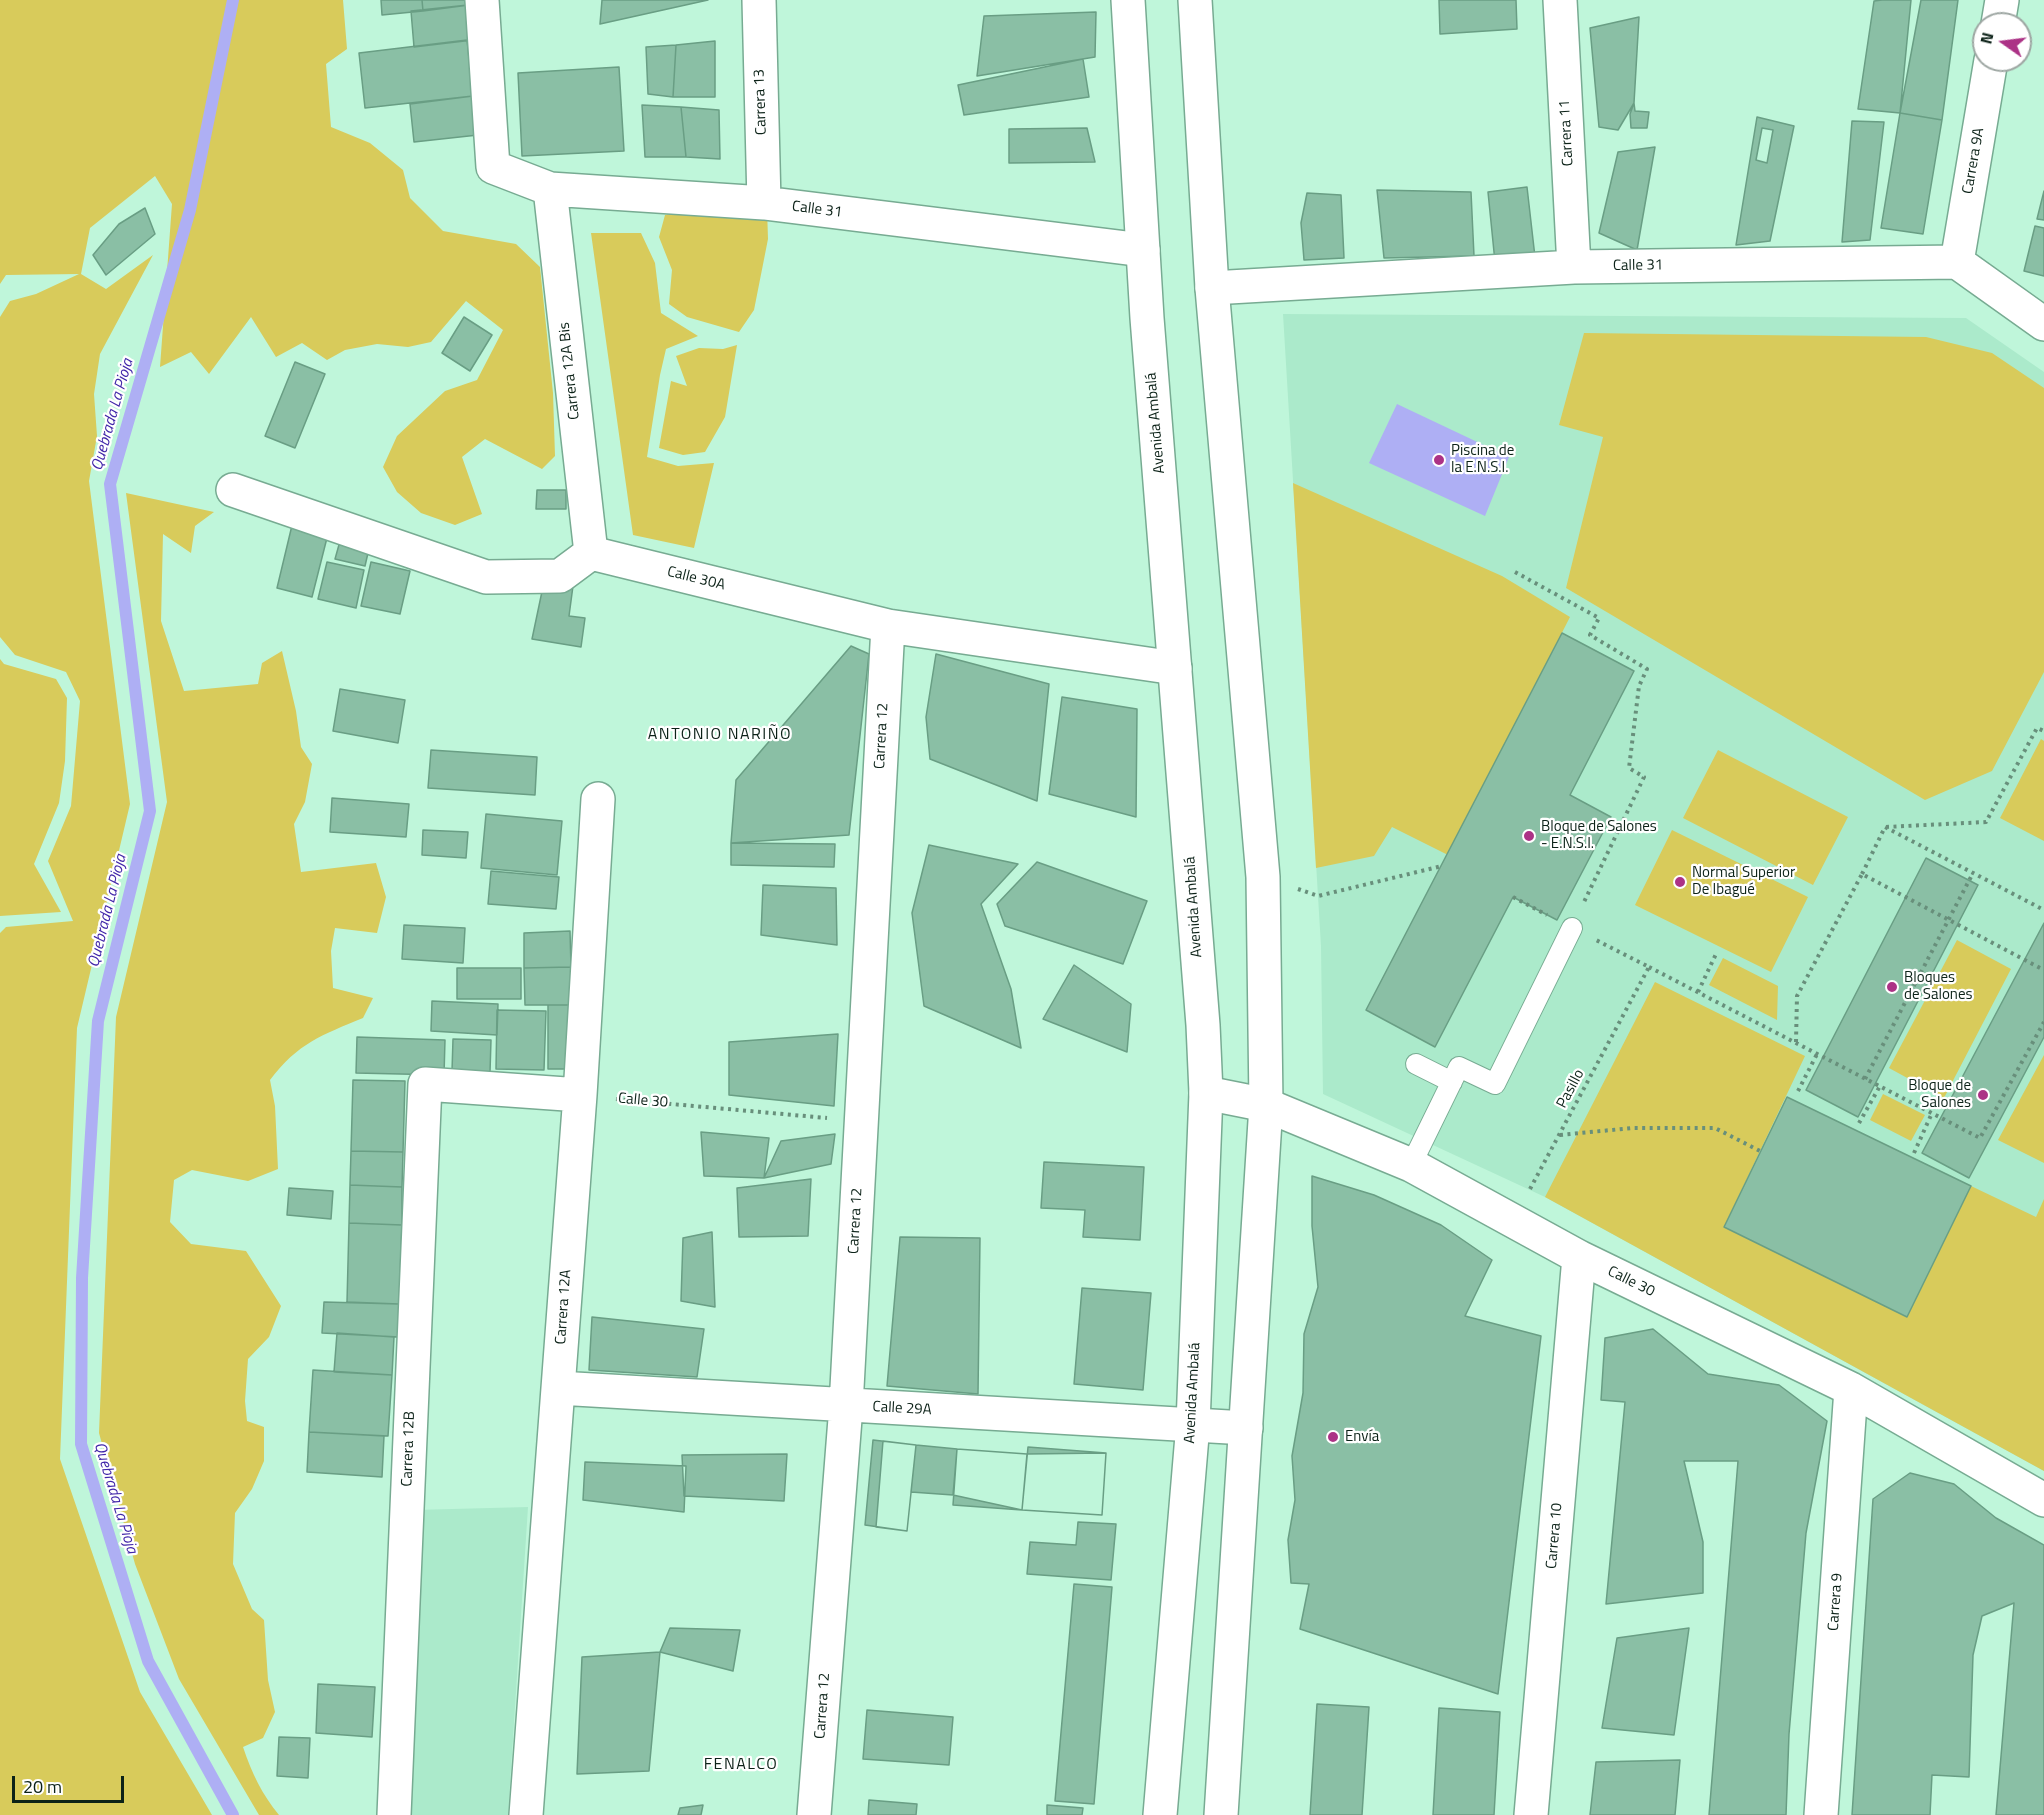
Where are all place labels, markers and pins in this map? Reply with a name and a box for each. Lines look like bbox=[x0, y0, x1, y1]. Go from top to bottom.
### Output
place label: Piscina de la E.N.S.I. bbox=[1451, 442, 1514, 477]
marker: Piscina de la E.N.S.I. bbox=[1432, 453, 1446, 467]
place label: Bloque de Salones - E.N.S.I. bbox=[1541, 818, 1657, 853]
marker: Bloque de Salones - E.N.S.I. bbox=[1522, 829, 1536, 843]
place label: Normal Superior De Ibagué bbox=[1692, 864, 1795, 899]
marker: Normal Superior De Ibagué bbox=[1673, 875, 1687, 889]
place label: Bloques de Salones bbox=[1904, 969, 1972, 1004]
marker: Bloques de Salones bbox=[1885, 980, 1899, 994]
place label: Bloque de Salones bbox=[1908, 1077, 1971, 1112]
marker: Bloque de Salones bbox=[1976, 1088, 1990, 1102]
place label: Envía bbox=[1345, 1428, 1379, 1446]
marker: Envía bbox=[1326, 1430, 1340, 1444]

